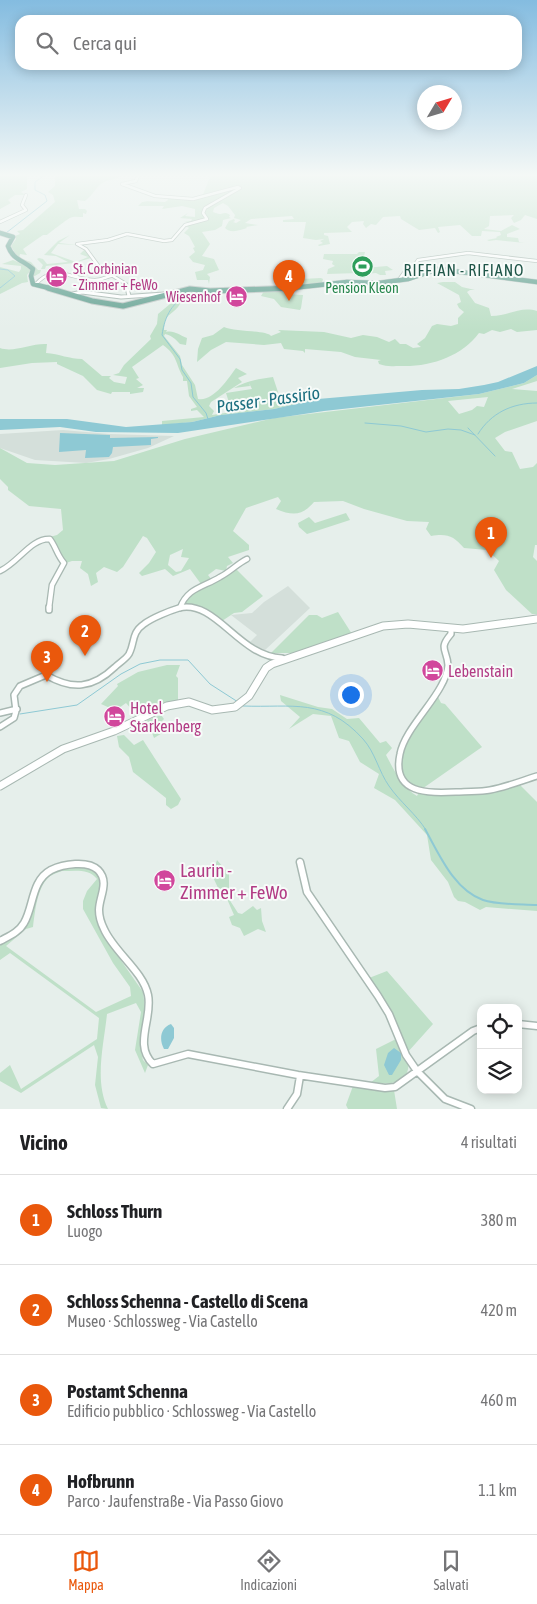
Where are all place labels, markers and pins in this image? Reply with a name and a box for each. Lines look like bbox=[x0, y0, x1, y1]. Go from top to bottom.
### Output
sports icon: Pension Kleon bbox=[350, 254, 374, 278]
pin: 4 bbox=[273, 260, 305, 301]
place label: St. Corbinian - Zimmer + FeWo bbox=[73, 261, 158, 293]
hotel icon: St. Corbinian - Zimmer + FeWo bbox=[45, 265, 69, 289]
place label: Pension Kleon bbox=[325, 280, 399, 296]
hotel icon: Wiesenhof bbox=[225, 285, 249, 309]
place label: Wiesenhof bbox=[166, 289, 221, 305]
pin: 1 bbox=[475, 517, 507, 558]
pin: 2 bbox=[69, 615, 101, 656]
pin: 3 bbox=[31, 641, 63, 682]
hotel icon: Lebenstain bbox=[420, 659, 444, 683]
place label: Lebenstain bbox=[448, 662, 513, 680]
place label: Hotel Starkenberg bbox=[130, 699, 201, 736]
hotel icon: Hotel Starkenberg bbox=[102, 705, 126, 729]
place label: Laurin - Zimmer + FeWo bbox=[180, 859, 288, 903]
hotel icon: Laurin - Zimmer + FeWo bbox=[152, 869, 176, 893]

